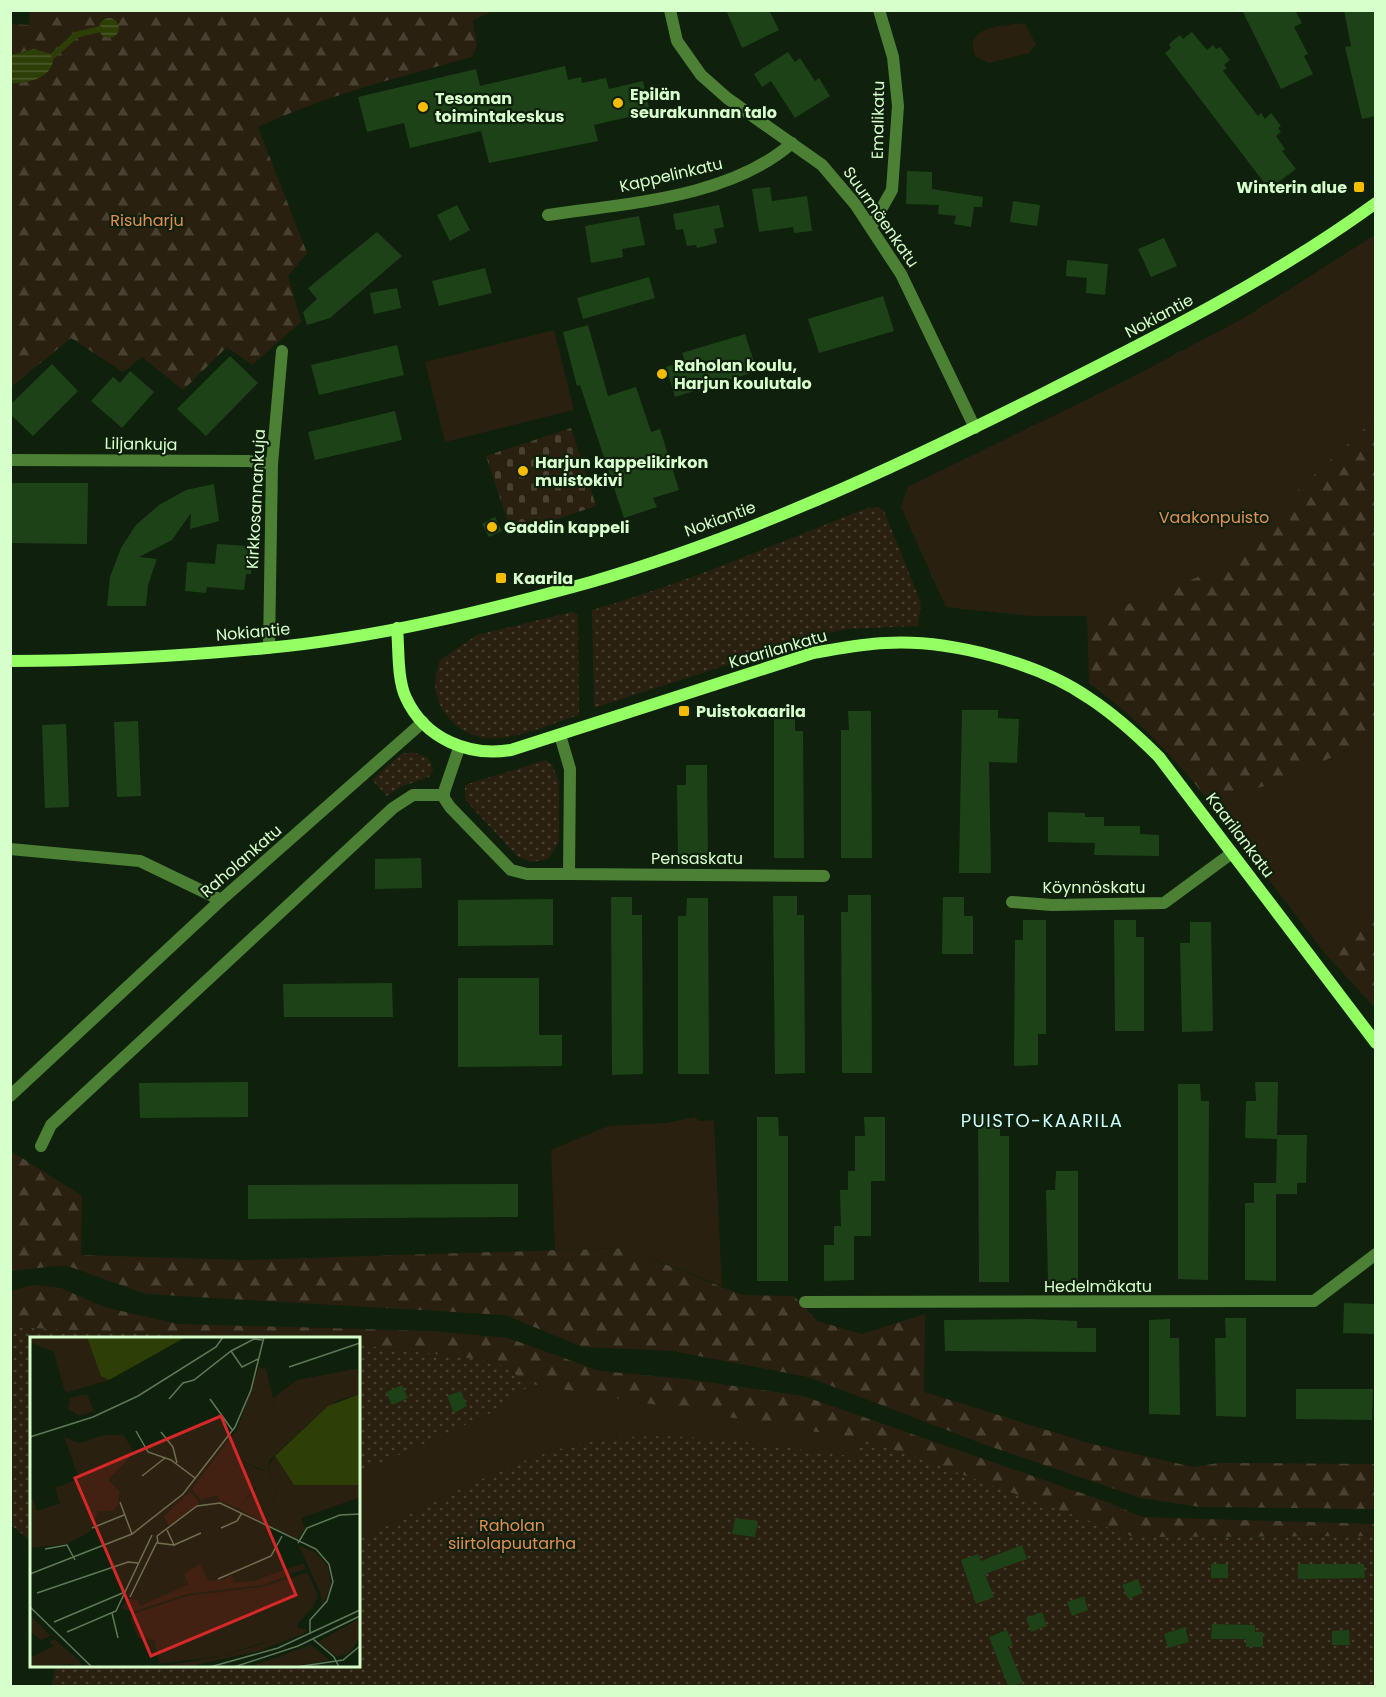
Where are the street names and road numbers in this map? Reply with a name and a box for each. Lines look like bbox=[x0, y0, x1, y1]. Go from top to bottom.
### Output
street label: Emalikatu bbox=[866, 81, 890, 159]
street label: Kappelinkatu bbox=[617, 152, 725, 198]
street label: Suurmäenkatu bbox=[838, 162, 924, 272]
street label: Nokiantie bbox=[1121, 288, 1197, 344]
street label: Kirkkosannankuja bbox=[241, 428, 271, 570]
street label: Liljankuja bbox=[104, 432, 178, 456]
street label: Nokiantie bbox=[681, 495, 759, 543]
street label: Nokiantie bbox=[215, 617, 291, 647]
street label: Kaarilankatu bbox=[726, 624, 830, 674]
street label: Kaarilankatu bbox=[1200, 788, 1280, 882]
street label: Raholankatu bbox=[195, 819, 287, 903]
street label: Pensaskatu bbox=[651, 847, 743, 870]
street label: Köynnöskatu bbox=[1042, 876, 1146, 899]
street label: Hedelmäkatu bbox=[1044, 1275, 1152, 1298]

